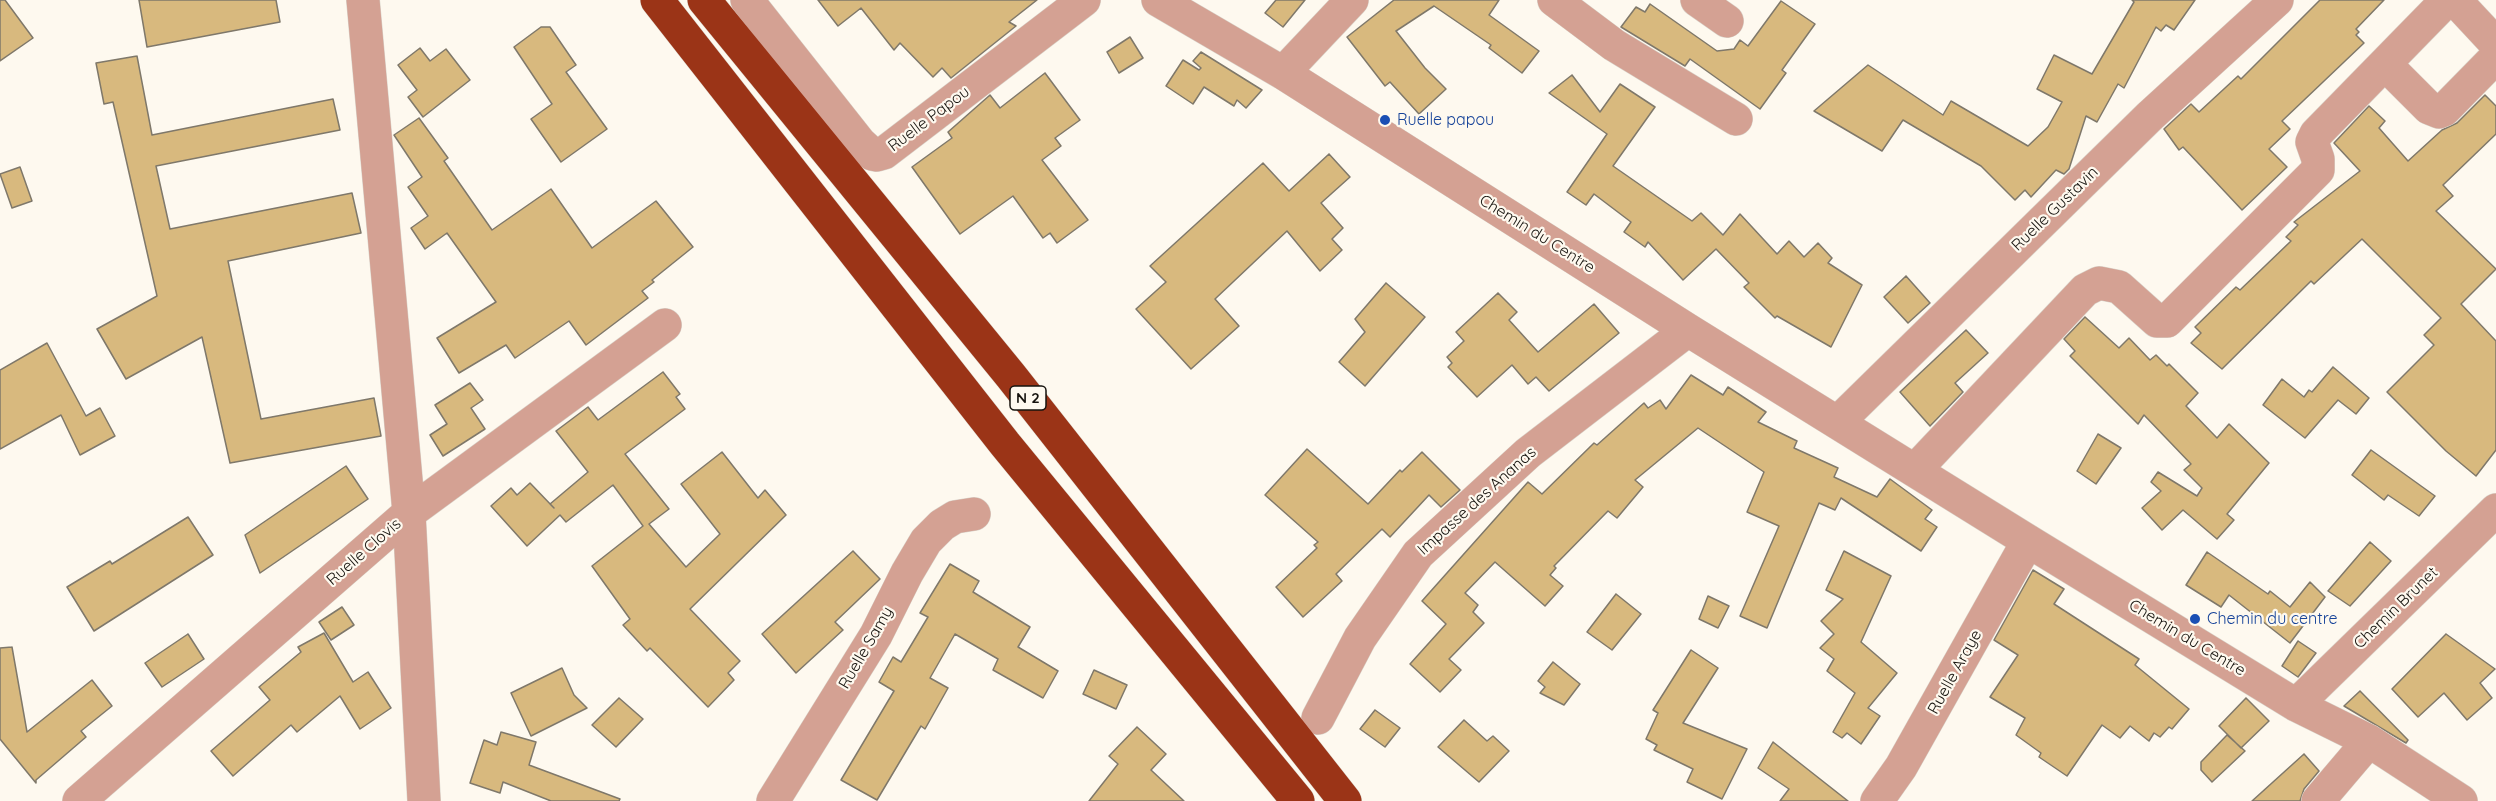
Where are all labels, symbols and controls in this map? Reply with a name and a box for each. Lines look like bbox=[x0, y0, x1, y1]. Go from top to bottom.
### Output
street label: Ruelle Papou bbox=[885, 82, 973, 156]
place label: Ruelle papou bbox=[1397, 110, 1494, 130]
marker: Ruelle papou bbox=[1378, 113, 1392, 127]
street label: Ruelle Gustavin bbox=[2008, 163, 2102, 255]
street label: Chemin du Centre bbox=[1476, 191, 1598, 277]
road number: N 2 bbox=[1010, 386, 1046, 410]
street label: Impasse des Ananas bbox=[1414, 443, 1540, 559]
street label: Ruelle Clovis bbox=[323, 514, 405, 590]
street label: Chemin Brunet bbox=[2350, 563, 2442, 653]
street label: Chemin du Centre bbox=[2125, 596, 2249, 680]
street label: Ruelle Samy bbox=[835, 604, 897, 692]
place label: Chemin du centre bbox=[2207, 609, 2337, 629]
marker: Chemin du centre bbox=[2188, 612, 2202, 626]
street label: Ruelle Araye bbox=[1924, 627, 1986, 717]

